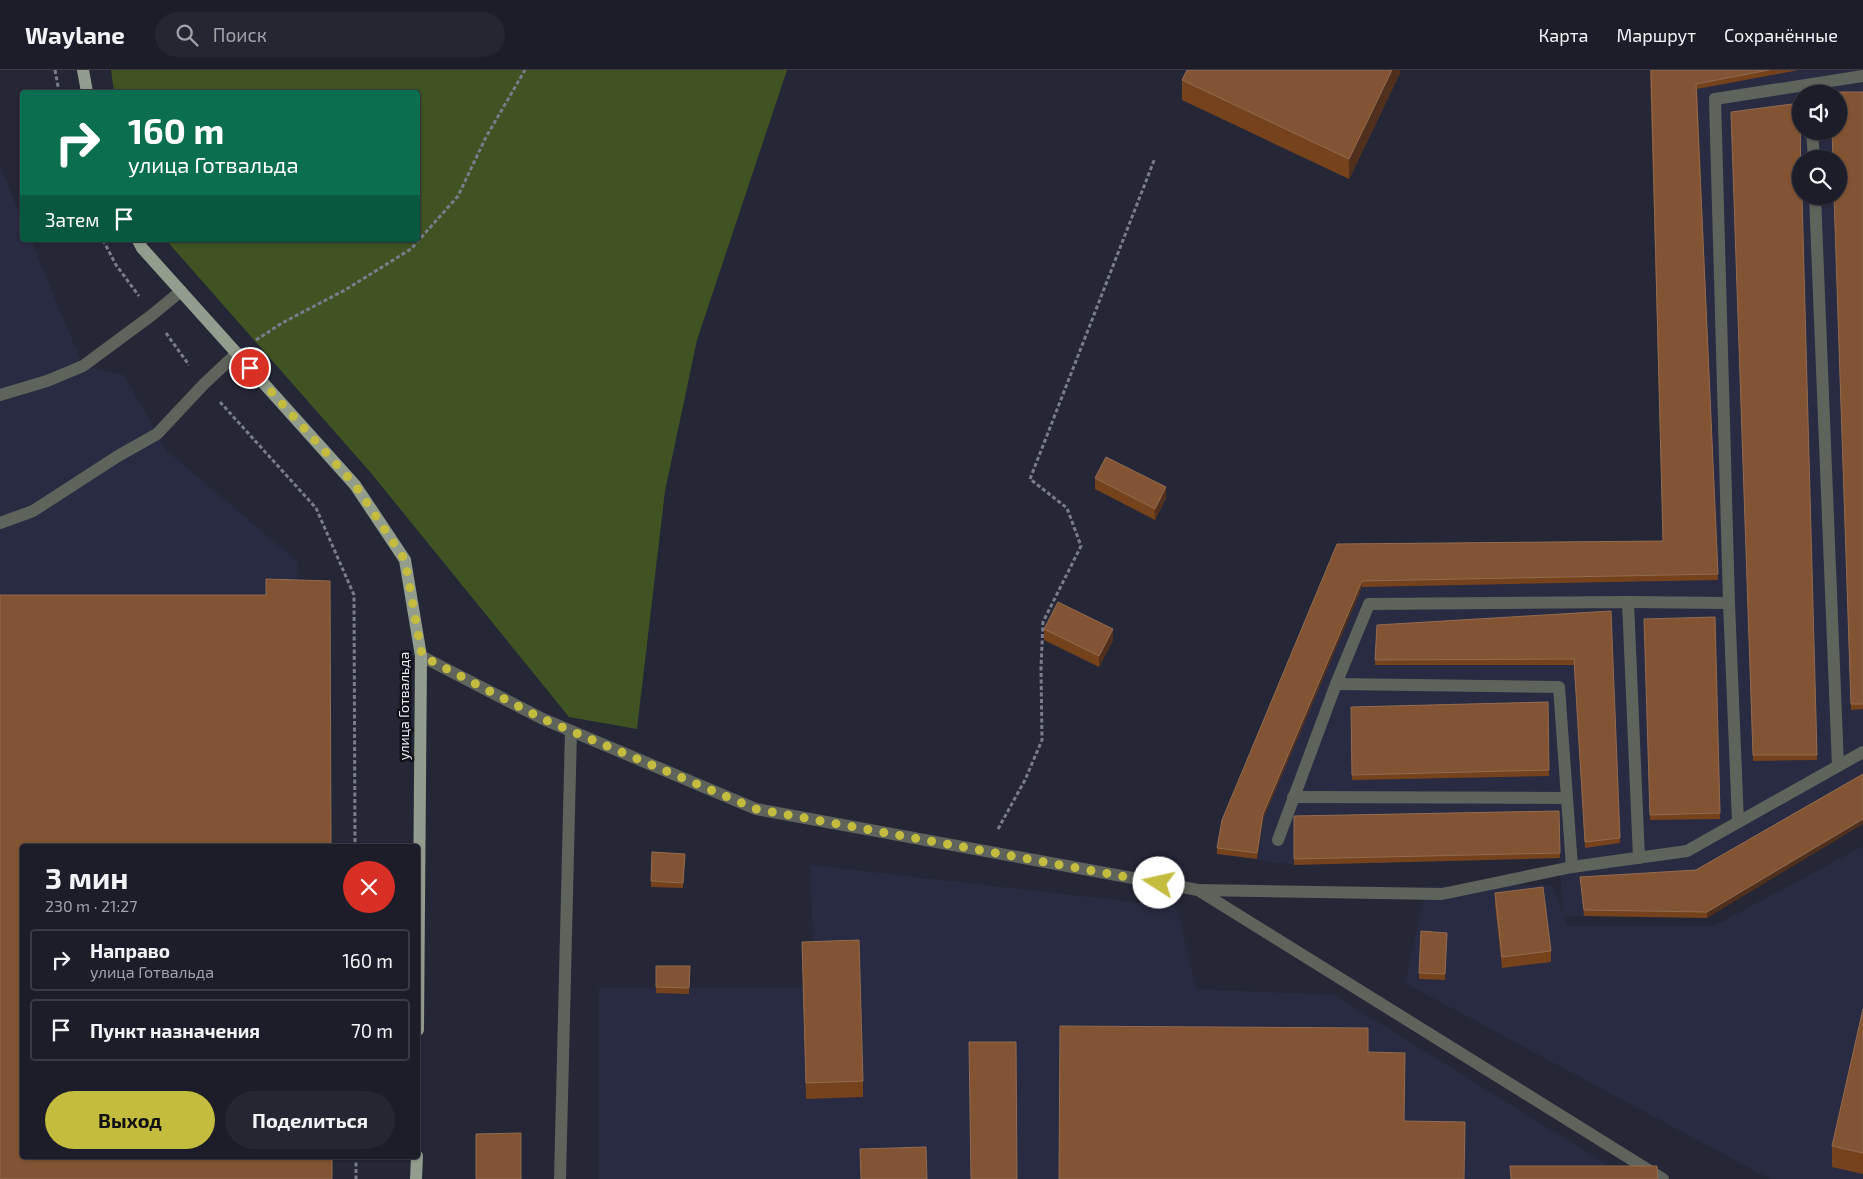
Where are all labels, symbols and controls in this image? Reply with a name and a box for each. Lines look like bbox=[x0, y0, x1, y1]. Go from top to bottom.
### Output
search box bbox=[155, 12, 505, 57]
text: Waylane bbox=[25, 20, 125, 49]
icon: search bbox=[173, 21, 201, 49]
text: Поиск bbox=[213, 23, 267, 46]
text: Карта bbox=[1538, 24, 1588, 46]
text: Маршрут bbox=[1616, 24, 1696, 46]
text: Сохранённые bbox=[1724, 24, 1838, 46]
map controls bbox=[1792, 85, 1847, 205]
button: sound bbox=[1792, 85, 1847, 140]
text: 160 m bbox=[128, 109, 224, 151]
icon: right bbox=[45, 110, 110, 175]
button: search bbox=[1792, 150, 1847, 205]
text: улица Готвальда bbox=[128, 151, 299, 177]
icon: arrive bbox=[110, 205, 138, 233]
text: Затем bbox=[45, 208, 100, 231]
pin bbox=[229, 347, 271, 389]
icon: arrive bbox=[236, 354, 264, 382]
street label: улица Готвальда bbox=[395, 652, 412, 760]
position arrow bbox=[1132, 856, 1184, 908]
text: 3 мин bbox=[45, 859, 129, 895]
button: close bbox=[343, 861, 395, 913]
text: 230 m · 21:27 bbox=[45, 896, 137, 915]
text: Направо bbox=[90, 939, 170, 962]
icon: right bbox=[47, 946, 75, 974]
text: 160 m bbox=[342, 949, 393, 972]
text: улица Готвальда bbox=[90, 962, 214, 981]
icon: arrive bbox=[47, 1016, 75, 1044]
text: Пункт назначения bbox=[90, 1019, 260, 1042]
text: 70 m bbox=[351, 1019, 393, 1042]
button: Выход bbox=[45, 1091, 215, 1149]
button: Поделиться bbox=[225, 1091, 395, 1149]

